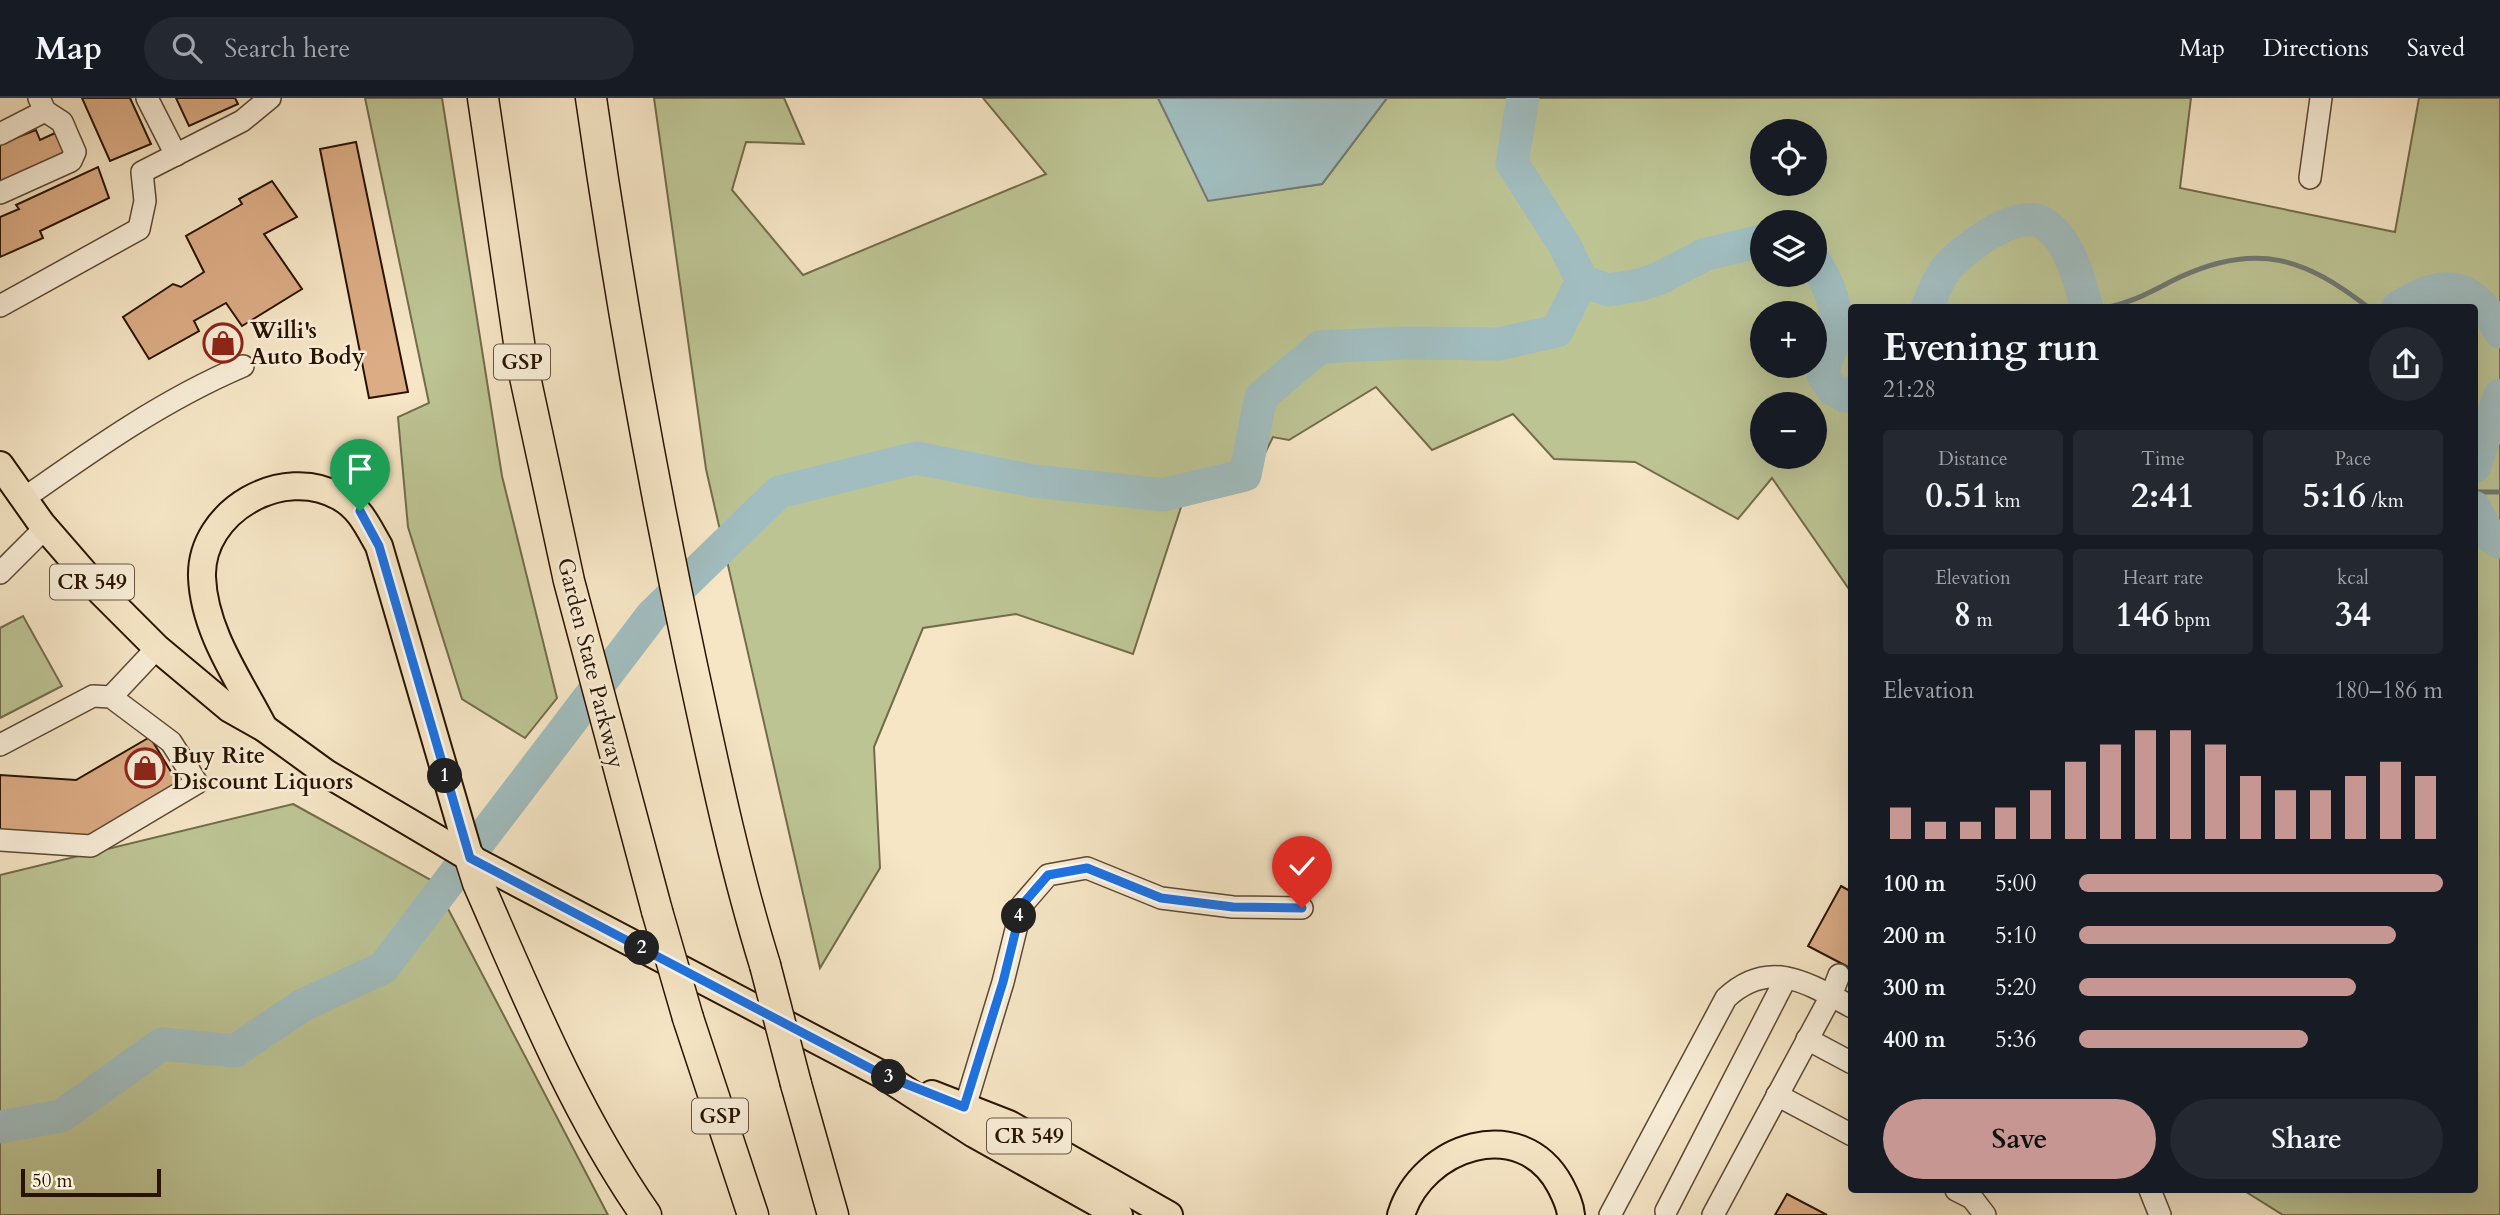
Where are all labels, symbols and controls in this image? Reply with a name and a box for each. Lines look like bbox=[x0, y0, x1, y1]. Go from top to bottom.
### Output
search box bbox=[144, 17, 634, 80]
text: Map bbox=[35, 26, 102, 71]
icon: search bbox=[168, 29, 206, 67]
text: Search here bbox=[224, 31, 350, 66]
text: Map bbox=[2179, 32, 2225, 65]
text: Directions bbox=[2263, 32, 2369, 65]
text: Saved bbox=[2407, 32, 2465, 65]
map controls bbox=[1750, 119, 1827, 469]
button: locate bbox=[1750, 119, 1827, 196]
button: layers bbox=[1750, 210, 1827, 287]
button: + bbox=[1750, 301, 1827, 378]
place label: Willi's Auto Body bbox=[249, 315, 365, 372]
shop icon: Willi's Auto Body bbox=[202, 322, 244, 364]
text: Evening run bbox=[1883, 322, 2099, 374]
button: share bbox=[2369, 327, 2443, 401]
road number: GSP bbox=[494, 344, 550, 380]
text: 21:28 bbox=[1883, 374, 1936, 405]
button: − bbox=[1750, 392, 1827, 469]
pin bbox=[330, 439, 390, 511]
text: Distance bbox=[1938, 446, 2008, 472]
text: Time bbox=[2141, 446, 2185, 472]
text: Pace bbox=[2335, 446, 2371, 472]
icon: arrive bbox=[341, 450, 379, 488]
text: 0.51 bbox=[1925, 472, 1989, 520]
text: 2:41 bbox=[2131, 472, 2195, 520]
text: 5:16 bbox=[2302, 472, 2366, 520]
text: km bbox=[1989, 488, 2021, 514]
text: /km bbox=[2366, 488, 2404, 514]
street label: Garden State Parkway bbox=[550, 555, 632, 771]
road number: CR 549 bbox=[50, 564, 134, 600]
text: Elevation bbox=[1935, 565, 2011, 591]
text: Heart rate bbox=[2123, 565, 2203, 591]
text: kcal bbox=[2337, 565, 2369, 591]
text: 8 bbox=[1953, 591, 1971, 639]
text: 146 bbox=[2115, 591, 2169, 639]
text: 34 bbox=[2335, 591, 2371, 639]
text: m bbox=[1971, 607, 1993, 633]
text: bpm bbox=[2169, 607, 2211, 633]
text: Elevation bbox=[1883, 675, 1974, 706]
text: 180–186 m bbox=[2334, 675, 2443, 706]
place label: Buy Rite Discount Liquors bbox=[172, 740, 353, 797]
shop icon: Buy Rite Discount Liquors bbox=[124, 747, 166, 789]
pin: 1 bbox=[428, 758, 462, 794]
text: 1 bbox=[440, 762, 449, 788]
pin bbox=[1272, 836, 1332, 908]
icon: check bbox=[1283, 847, 1321, 885]
text: 100 m bbox=[1883, 868, 1946, 899]
text: 5:00 bbox=[1995, 868, 2036, 899]
pin: 4 bbox=[1002, 898, 1036, 934]
text: 4 bbox=[1014, 902, 1023, 928]
text: 200 m bbox=[1883, 920, 1946, 951]
text: 5:10 bbox=[1995, 920, 2036, 951]
pin: 2 bbox=[624, 930, 660, 966]
text: 2 bbox=[637, 934, 646, 960]
text: 300 m bbox=[1883, 972, 1946, 1003]
text: 5:20 bbox=[1995, 972, 2036, 1003]
text: 400 m bbox=[1883, 1024, 1946, 1055]
text: 5:36 bbox=[1995, 1024, 2036, 1055]
pin: 3 bbox=[872, 1060, 906, 1094]
text: 3 bbox=[884, 1063, 893, 1089]
road number: GSP bbox=[692, 1098, 748, 1134]
button: Save bbox=[1883, 1099, 2156, 1179]
button: Share bbox=[2170, 1099, 2443, 1179]
road number: CR 549 bbox=[987, 1118, 1071, 1154]
scale bar bbox=[21, 1166, 161, 1198]
text: 50 m bbox=[32, 1168, 73, 1194]

